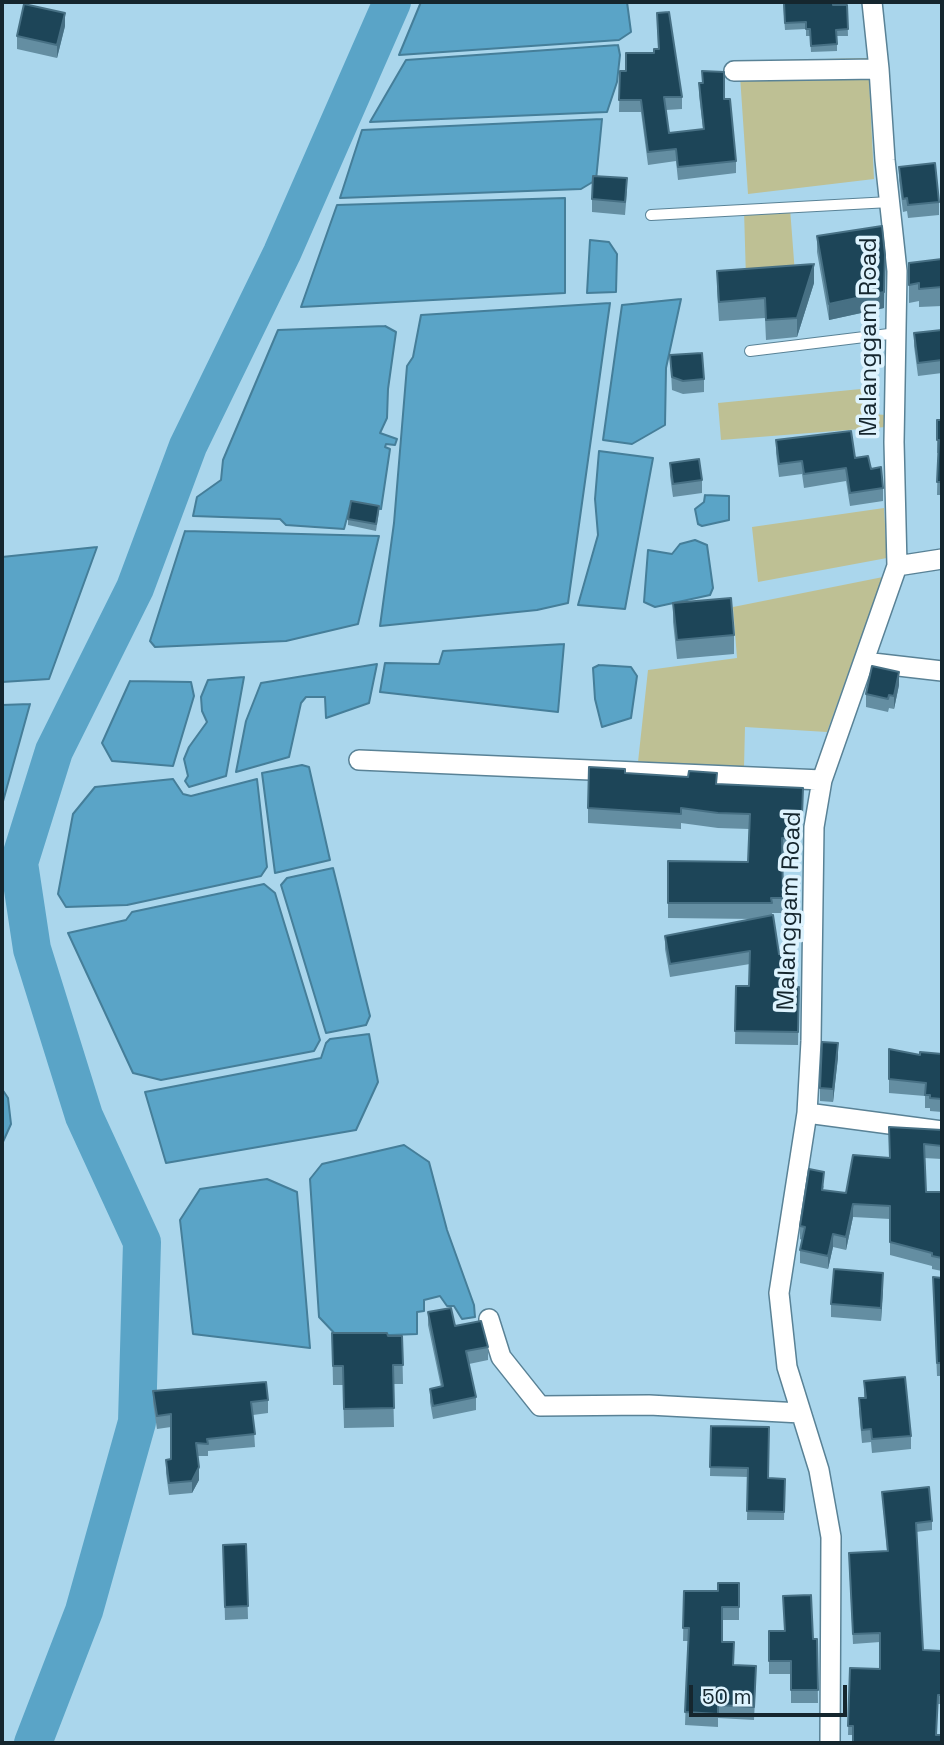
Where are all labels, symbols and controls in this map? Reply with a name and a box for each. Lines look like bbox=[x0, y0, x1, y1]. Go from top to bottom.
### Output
street label: Malanggam Road bbox=[855, 237, 883, 437]
street label: Malanggam Road bbox=[772, 811, 808, 1011]
scale bar bbox=[692, 1672, 850, 1716]
text: 50 m bbox=[702, 1683, 752, 1710]

